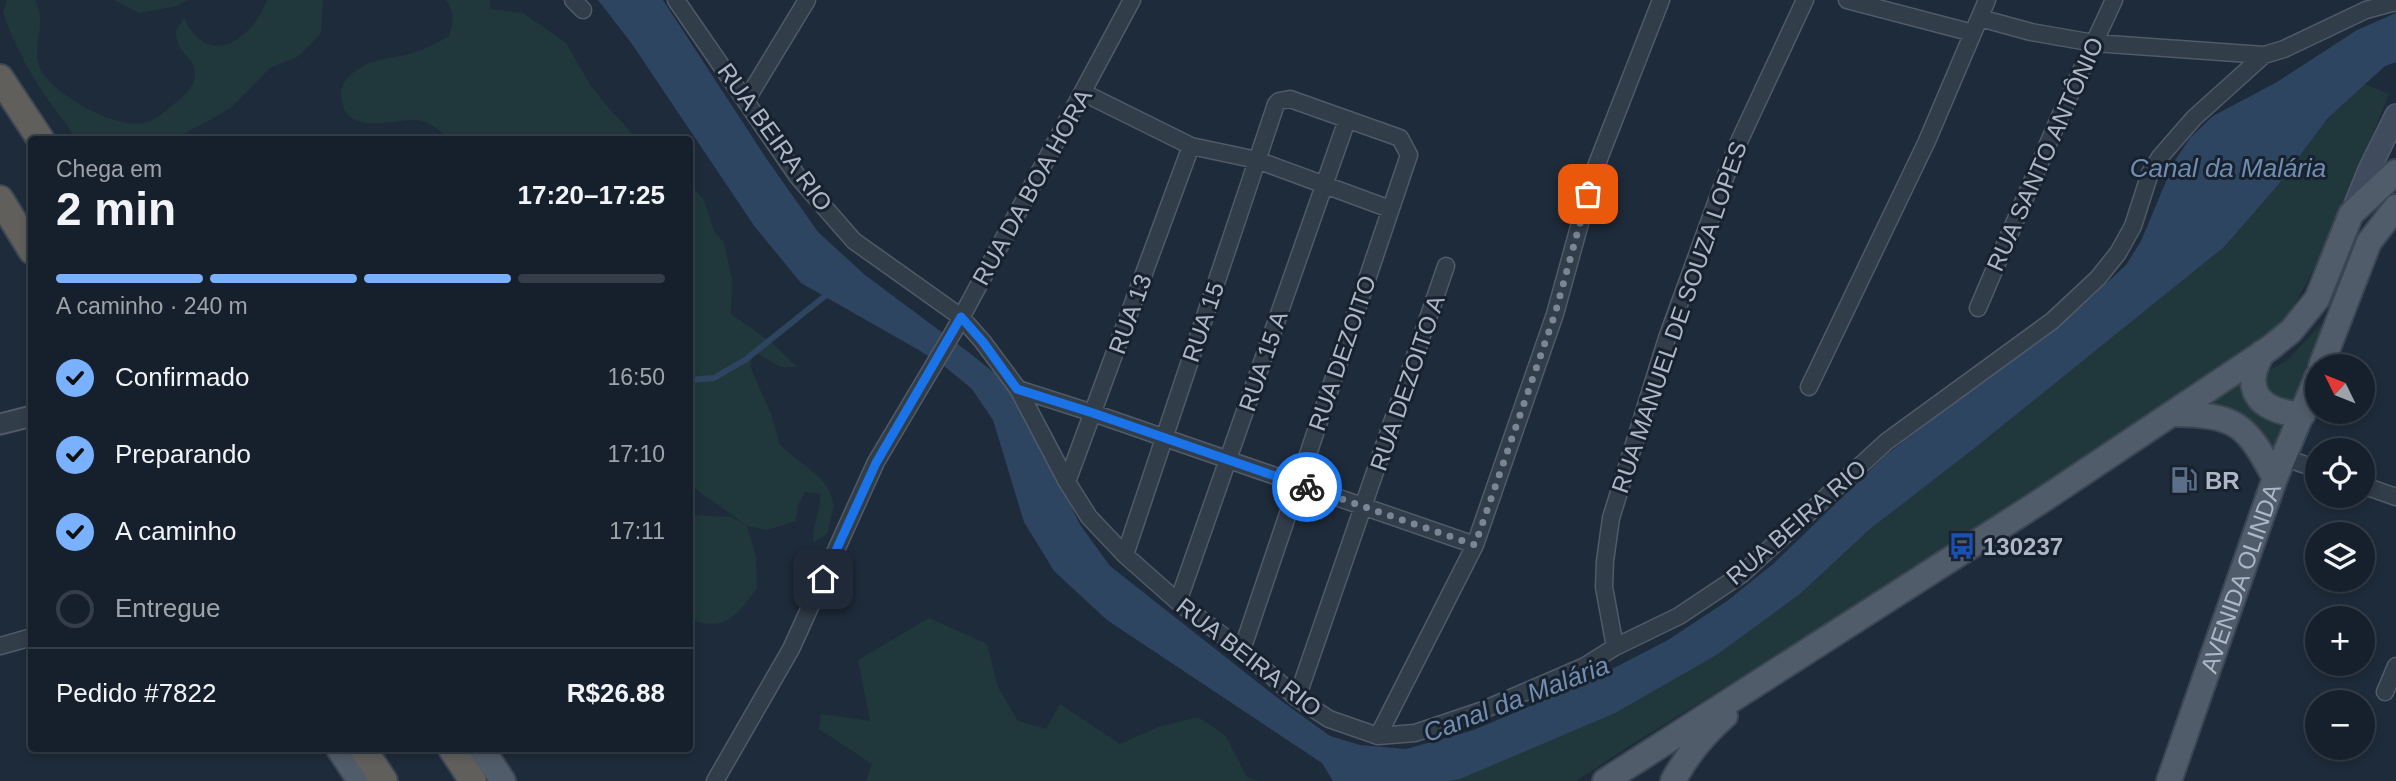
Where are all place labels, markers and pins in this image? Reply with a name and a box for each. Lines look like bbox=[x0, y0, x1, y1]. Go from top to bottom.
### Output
pin bbox=[1558, 164, 1618, 224]
fuel station icon: BR bbox=[2169, 465, 2199, 495]
place label: BR bbox=[2205, 467, 2240, 494]
bus stop icon: 130237 bbox=[1947, 531, 1977, 561]
place label: 130237 bbox=[1983, 533, 2063, 560]
pin bbox=[793, 549, 853, 609]

